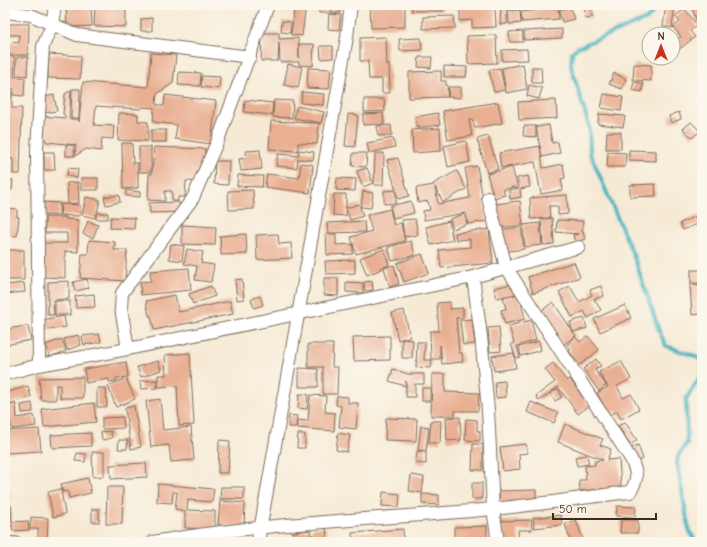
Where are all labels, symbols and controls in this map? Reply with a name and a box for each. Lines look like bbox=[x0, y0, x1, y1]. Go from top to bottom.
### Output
north arrow bbox=[641, 26, 681, 66]
text: N bbox=[657, 30, 665, 43]
scale bar bbox=[553, 495, 656, 521]
text: 50 m bbox=[559, 502, 587, 516]

